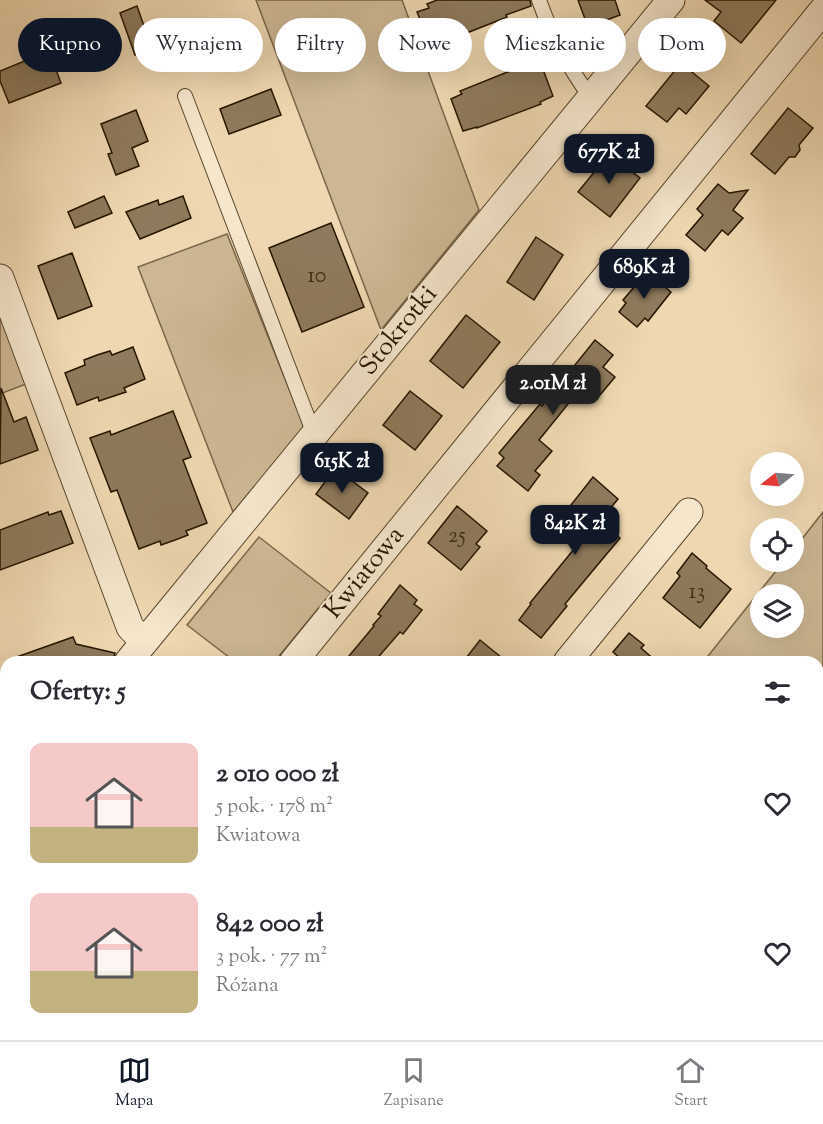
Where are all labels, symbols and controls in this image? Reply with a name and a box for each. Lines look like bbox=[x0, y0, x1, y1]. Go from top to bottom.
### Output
chip: Kupno bbox=[18, 18, 122, 72]
chip: Wynajem bbox=[134, 18, 263, 72]
chip: Filtry bbox=[275, 18, 366, 72]
chip: Nowe bbox=[378, 18, 472, 72]
chip: Mieszkanie bbox=[484, 18, 626, 72]
chip: Dom bbox=[638, 18, 726, 72]
pin: 677K zł bbox=[554, 134, 664, 185]
text: 677K zł bbox=[578, 139, 640, 168]
pin: 689K zł bbox=[589, 249, 699, 300]
text: 689K zł bbox=[613, 254, 675, 283]
house number: 10 bbox=[308, 261, 326, 293]
street label: Stokrotki bbox=[351, 278, 447, 384]
pin: 2.01M zł bbox=[491, 365, 615, 416]
text: 2.01M zł bbox=[520, 370, 586, 399]
pin: 615K zł bbox=[287, 443, 397, 494]
text: 615K zł bbox=[314, 448, 370, 477]
north arrow bbox=[750, 452, 804, 506]
map controls bbox=[750, 452, 804, 638]
pin: 842K zł bbox=[520, 505, 630, 556]
text: 842K zł bbox=[544, 510, 606, 539]
button: locate bbox=[750, 518, 804, 572]
street label: Kwiatowa bbox=[316, 519, 414, 627]
house number: 25 bbox=[448, 521, 466, 553]
house number: 13 bbox=[689, 577, 705, 609]
button: layers bbox=[750, 584, 804, 638]
text: Oferty: 5 bbox=[30, 674, 126, 711]
icon: filters bbox=[761, 676, 794, 709]
text: 2 010 000 zł bbox=[216, 756, 339, 793]
icon: home bbox=[78, 767, 150, 839]
icon: heart bbox=[761, 787, 794, 820]
text: 5 pok. · 178 m² bbox=[216, 793, 333, 822]
text: Kwiatowa bbox=[216, 822, 300, 851]
text: 842 000 zł bbox=[216, 906, 323, 943]
icon: home bbox=[78, 917, 150, 989]
icon: heart bbox=[761, 937, 794, 970]
text: 3 pok. · 77 m² bbox=[216, 943, 327, 972]
text: Różana bbox=[216, 972, 279, 1001]
tab: Mapa bbox=[115, 1054, 153, 1113]
tab: Zapisane bbox=[384, 1054, 444, 1113]
tab: Start bbox=[674, 1054, 708, 1113]

